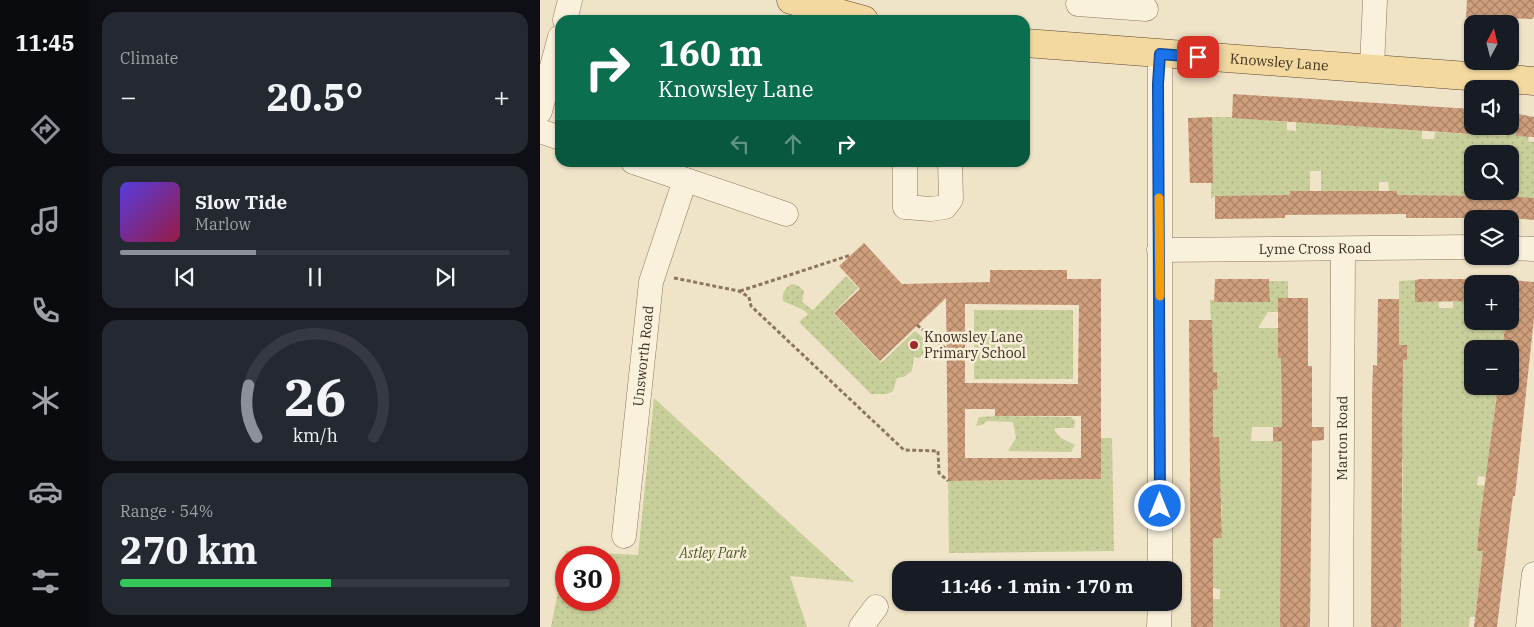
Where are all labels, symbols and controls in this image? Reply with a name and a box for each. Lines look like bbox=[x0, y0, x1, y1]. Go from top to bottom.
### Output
north arrow bbox=[1464, 15, 1519, 70]
map controls bbox=[1464, 15, 1519, 395]
text: 11:45 bbox=[15, 28, 75, 57]
text: 160 m bbox=[658, 30, 763, 76]
icon: right bbox=[575, 35, 640, 100]
pin bbox=[1177, 36, 1219, 78]
icon: arrive bbox=[1184, 43, 1212, 71]
text: Climate bbox=[120, 48, 178, 68]
street label: Knowsley Lane bbox=[1229, 49, 1329, 75]
text: 20.5° bbox=[267, 72, 363, 121]
text: Knowsley Lane bbox=[658, 74, 814, 103]
text: − bbox=[120, 78, 137, 115]
text: + bbox=[493, 78, 510, 115]
button: sound bbox=[1464, 80, 1519, 135]
icon: directions bbox=[28, 112, 63, 147]
icon: left bbox=[726, 130, 754, 158]
icon: ahead bbox=[779, 130, 807, 158]
icon: right bbox=[832, 130, 860, 158]
button: search bbox=[1464, 145, 1519, 200]
text: Slow Tide bbox=[195, 190, 287, 214]
icon: music bbox=[28, 203, 63, 238]
button: layers bbox=[1464, 210, 1519, 265]
text: Marlow bbox=[195, 214, 251, 234]
street label: Lyme Cross Road bbox=[1259, 239, 1372, 258]
icon: previous bbox=[171, 263, 199, 291]
icon: pause bbox=[301, 263, 329, 291]
icon: next bbox=[431, 263, 459, 291]
button: + bbox=[1464, 275, 1519, 330]
icon: phone bbox=[28, 293, 63, 328]
street label: Unsworth Road bbox=[629, 304, 657, 407]
place label: Knowsley Lane Primary School bbox=[924, 328, 1026, 362]
marker: Knowsley Lane Primary School bbox=[908, 339, 920, 351]
button: − bbox=[1464, 340, 1519, 395]
text: 26 bbox=[284, 363, 346, 430]
icon: climate bbox=[28, 383, 63, 418]
street label: Marton Road bbox=[1333, 395, 1351, 480]
text: km/h bbox=[292, 424, 338, 447]
icon: car bbox=[28, 474, 63, 509]
position arrow bbox=[1133, 479, 1185, 531]
text: Range · 54% bbox=[120, 501, 213, 521]
text: 270 km bbox=[120, 525, 258, 574]
park label: Astley Park bbox=[678, 544, 747, 562]
speed limit sign: 30 bbox=[555, 546, 620, 611]
icon: filters bbox=[28, 564, 63, 599]
text: 11:46 · 1 min · 170 m bbox=[941, 574, 1133, 598]

